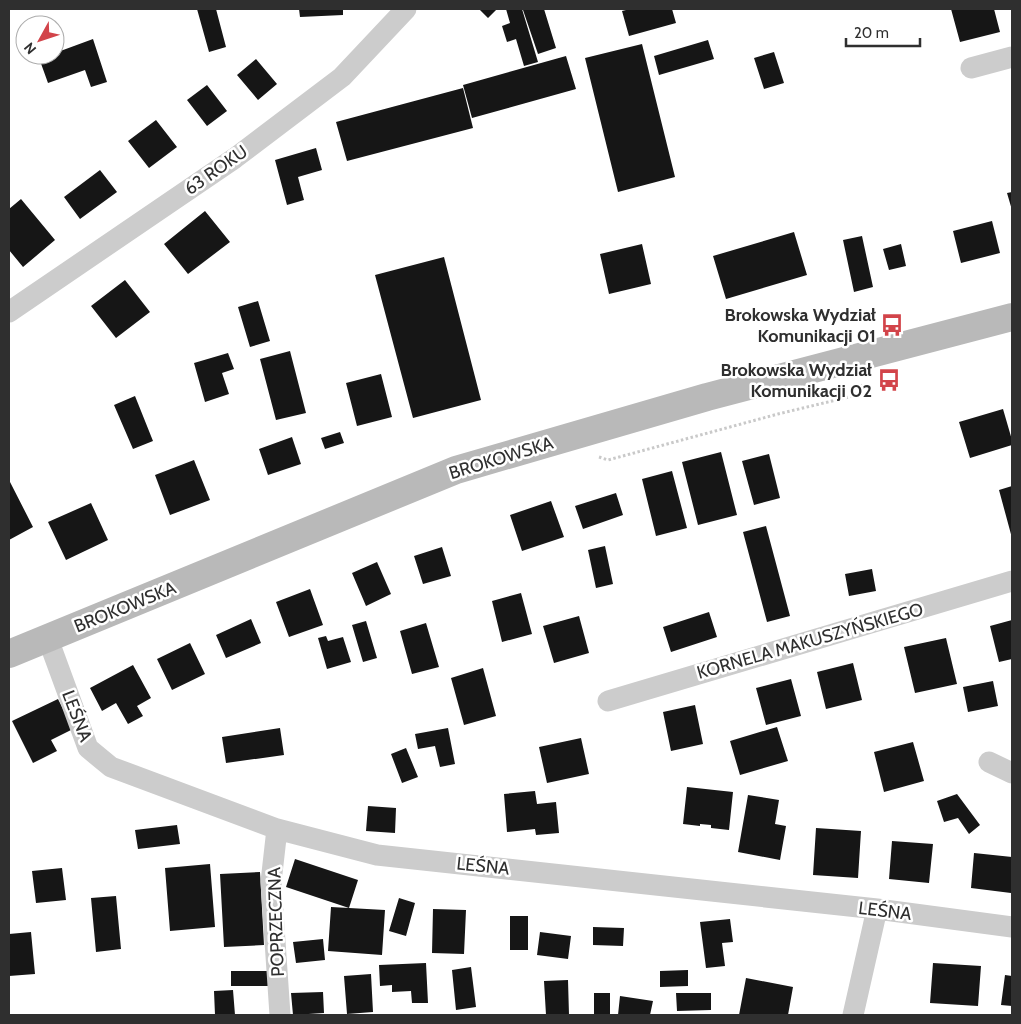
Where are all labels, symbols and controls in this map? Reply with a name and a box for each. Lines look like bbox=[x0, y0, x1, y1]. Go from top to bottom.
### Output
north arrow bbox=[15, 15, 65, 65]
scale bar bbox=[846, 15, 920, 47]
text: 20 m bbox=[854, 24, 889, 42]
text: N bbox=[20, 39, 40, 58]
street label: 63 ROKU bbox=[180, 140, 252, 200]
place label: Brokowska Wydział Komunikacji 01 bbox=[725, 304, 876, 347]
bus stop icon: Brokowska Wydział Komunikacji 01 bbox=[879, 312, 905, 338]
place label: Brokowska Wydział Komunikacji 02 bbox=[721, 359, 872, 402]
bus stop icon: Brokowska Wydział Komunikacji 02 bbox=[876, 367, 902, 393]
street label: BROKOWSKA bbox=[446, 432, 556, 484]
street label: BROKOWSKA bbox=[71, 577, 179, 637]
street label: KORNELA MAKUSZYŃSKIEGO bbox=[694, 598, 926, 684]
street label: LEŚNA bbox=[57, 687, 97, 745]
street label: LEŚNA bbox=[455, 852, 511, 880]
street label: POPRZECZNA bbox=[263, 867, 289, 977]
street label: LEŚNA bbox=[857, 897, 913, 925]

